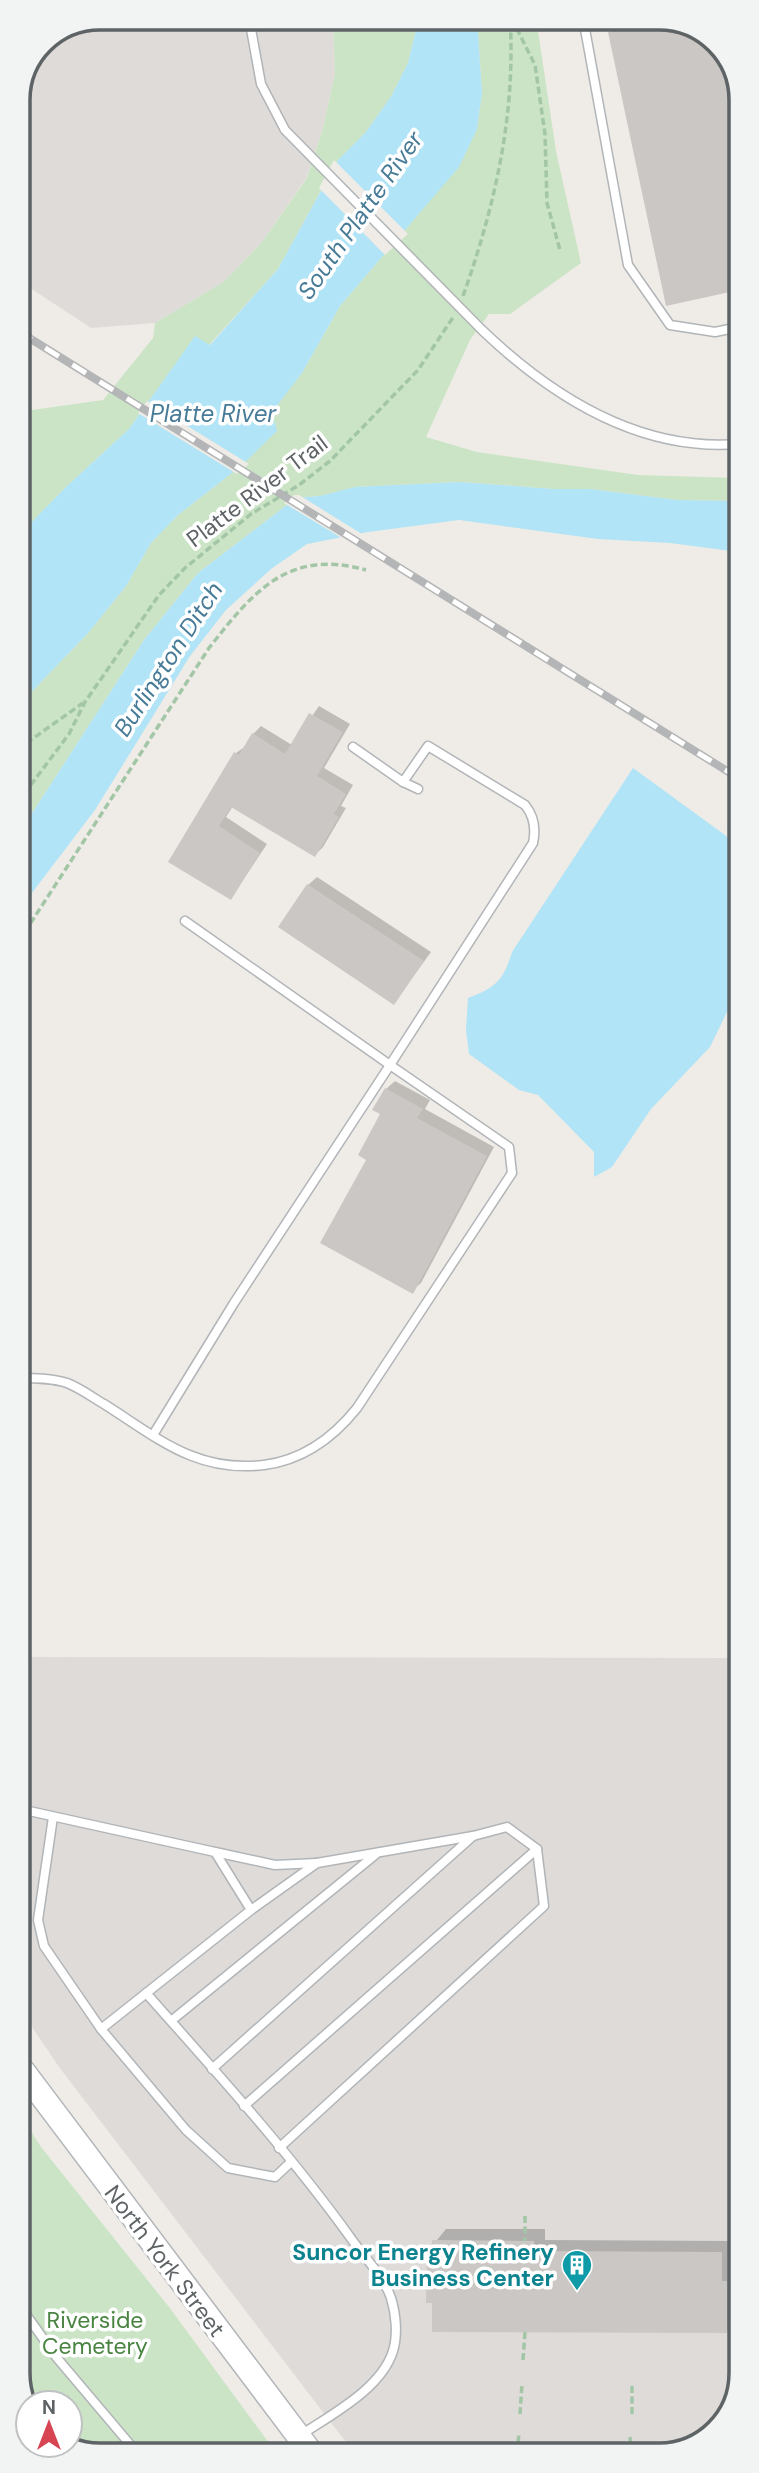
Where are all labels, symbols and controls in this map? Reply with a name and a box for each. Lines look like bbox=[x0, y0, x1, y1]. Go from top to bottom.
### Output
water label: South Platte River bbox=[290, 124, 430, 305]
water label: Platte River bbox=[150, 398, 277, 429]
street label: Platte River Trail bbox=[180, 428, 334, 554]
water label: Burlington Ditch bbox=[107, 576, 229, 742]
street label: North York Street bbox=[98, 2179, 232, 2343]
place label: Suncor Energy Refinery Business Center bbox=[292, 2237, 554, 2293]
building icon: Suncor Energy Refinery Business Center bbox=[560, 2248, 594, 2292]
park label: Riverside Cemetery bbox=[42, 2305, 148, 2361]
north arrow bbox=[14, 2389, 84, 2459]
text: N bbox=[42, 2395, 56, 2420]

